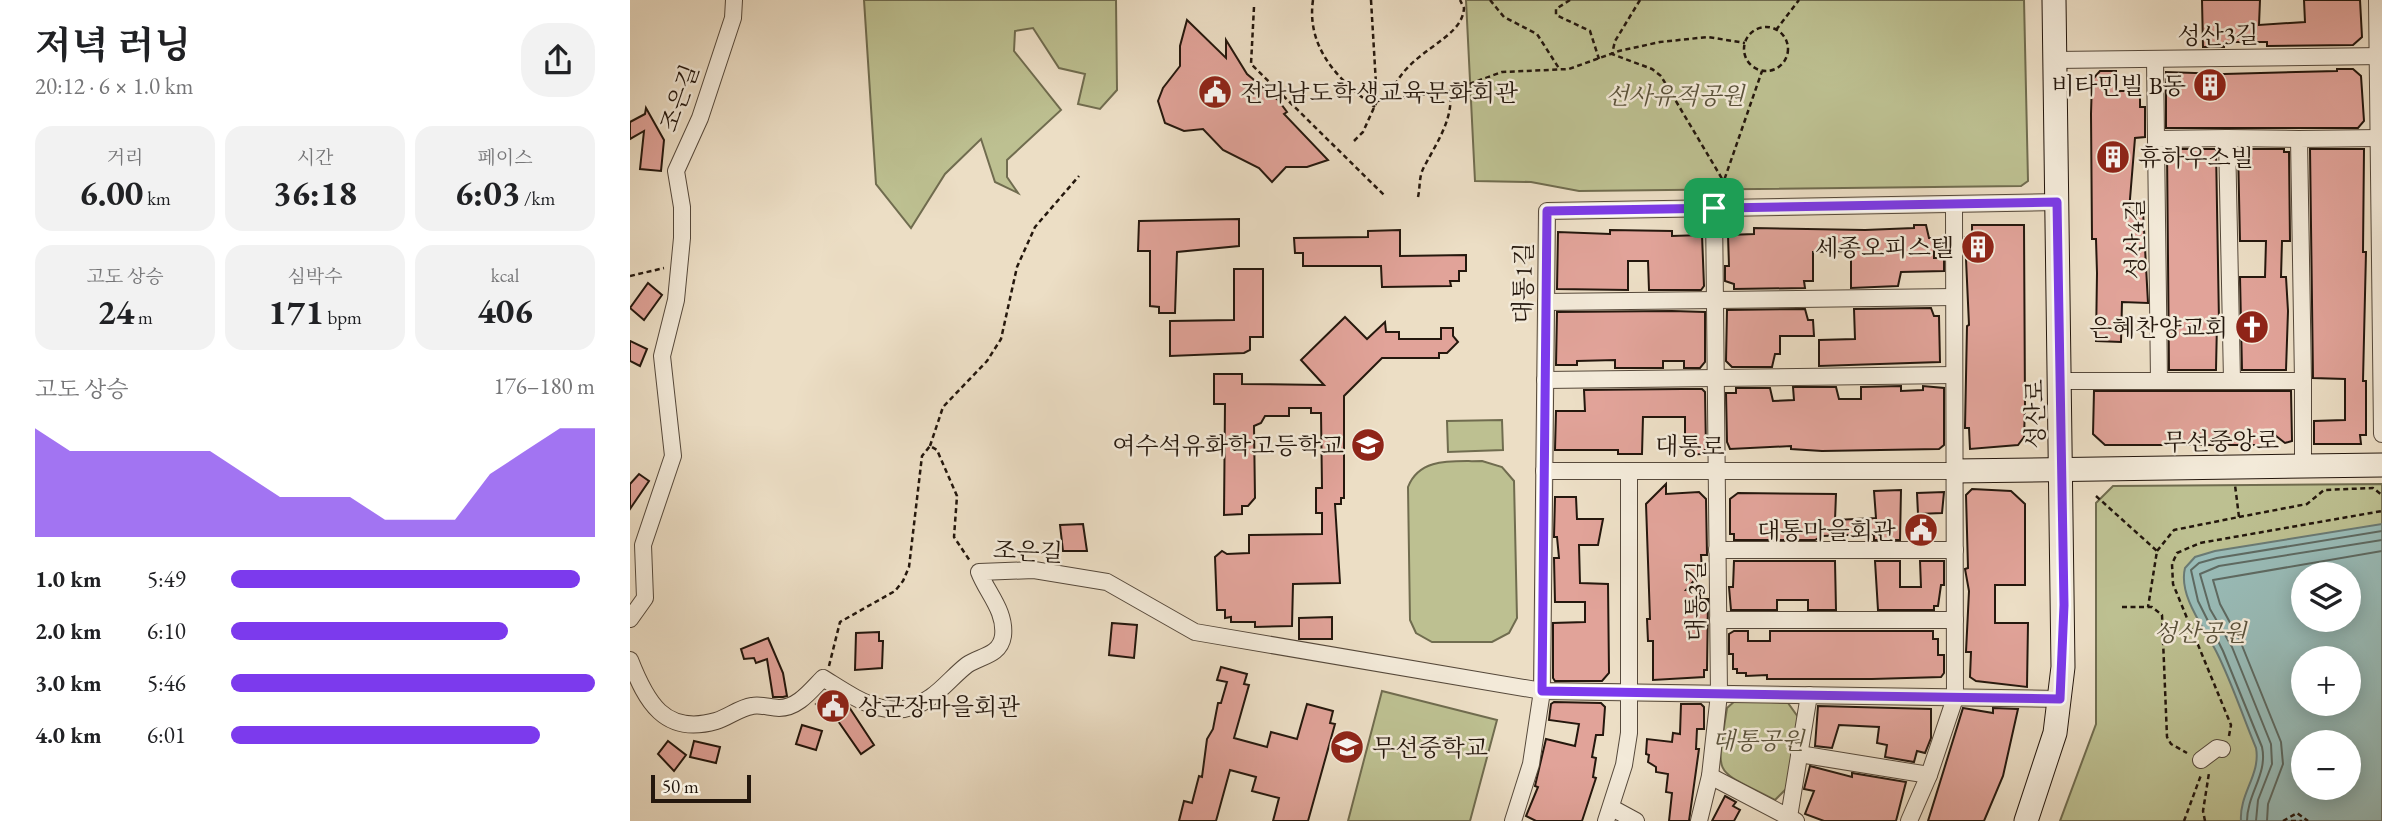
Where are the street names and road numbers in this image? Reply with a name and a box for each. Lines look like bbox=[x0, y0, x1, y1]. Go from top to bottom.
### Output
street label: 성산3길 bbox=[2177, 19, 2259, 51]
street label: 조은길 bbox=[653, 60, 705, 136]
street label: 성산4길 bbox=[2119, 198, 2151, 280]
street label: 대통1길 bbox=[1507, 242, 1539, 324]
street label: 성산로 bbox=[2019, 379, 2051, 449]
street label: 무선중앙로 bbox=[2163, 424, 2279, 458]
street label: 대통로 bbox=[1655, 430, 1725, 462]
street label: 조은길 bbox=[992, 534, 1064, 568]
street label: 대통3길 bbox=[1680, 560, 1711, 642]

